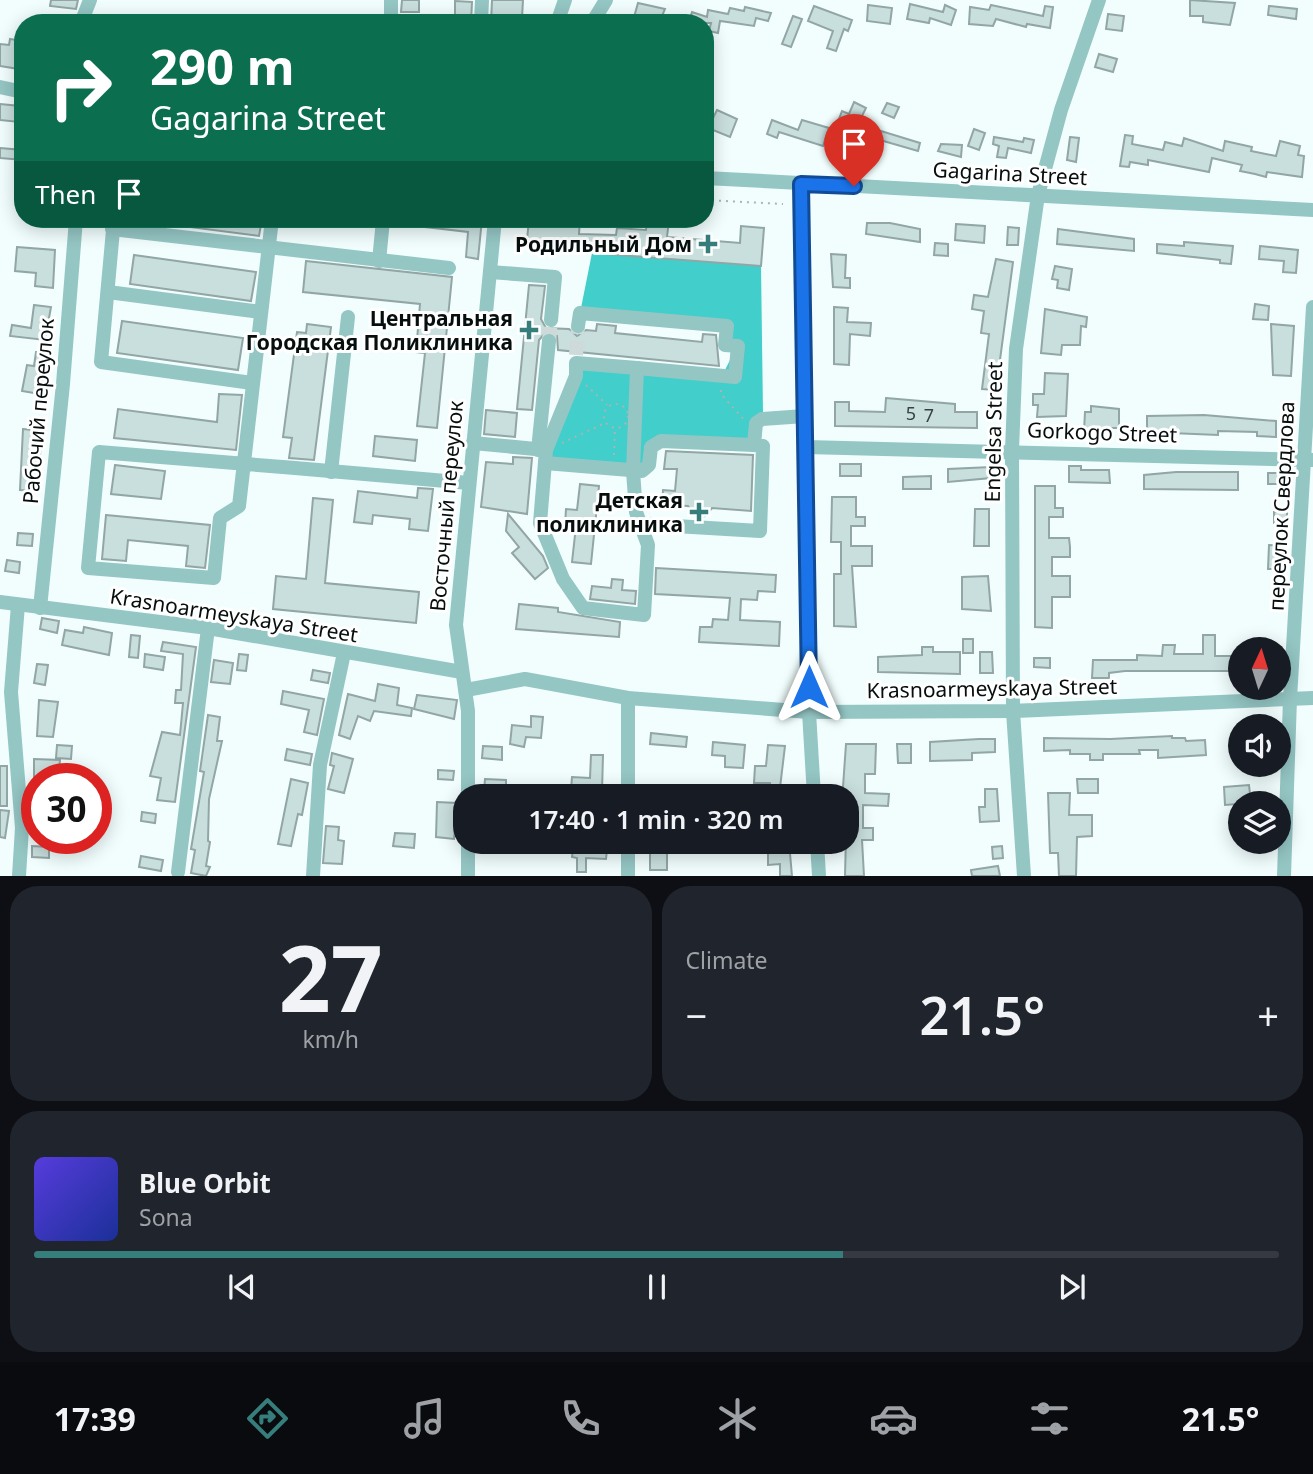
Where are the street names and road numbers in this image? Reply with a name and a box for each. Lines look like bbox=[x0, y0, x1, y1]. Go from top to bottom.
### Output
street label: Gagarina Street bbox=[932, 155, 1088, 191]
street label: Рабочий переулок bbox=[16, 317, 60, 505]
street label: Engelsa Street bbox=[978, 361, 1008, 503]
street label: Восточный переулок bbox=[423, 399, 469, 613]
street label: переулок Свердлова bbox=[1262, 400, 1300, 612]
street label: Gorkogo Street bbox=[1026, 415, 1178, 449]
street label: Krasnoarmeyskaya Street bbox=[108, 582, 360, 648]
street label: Krasnoarmeyskaya Street bbox=[866, 672, 1118, 704]

